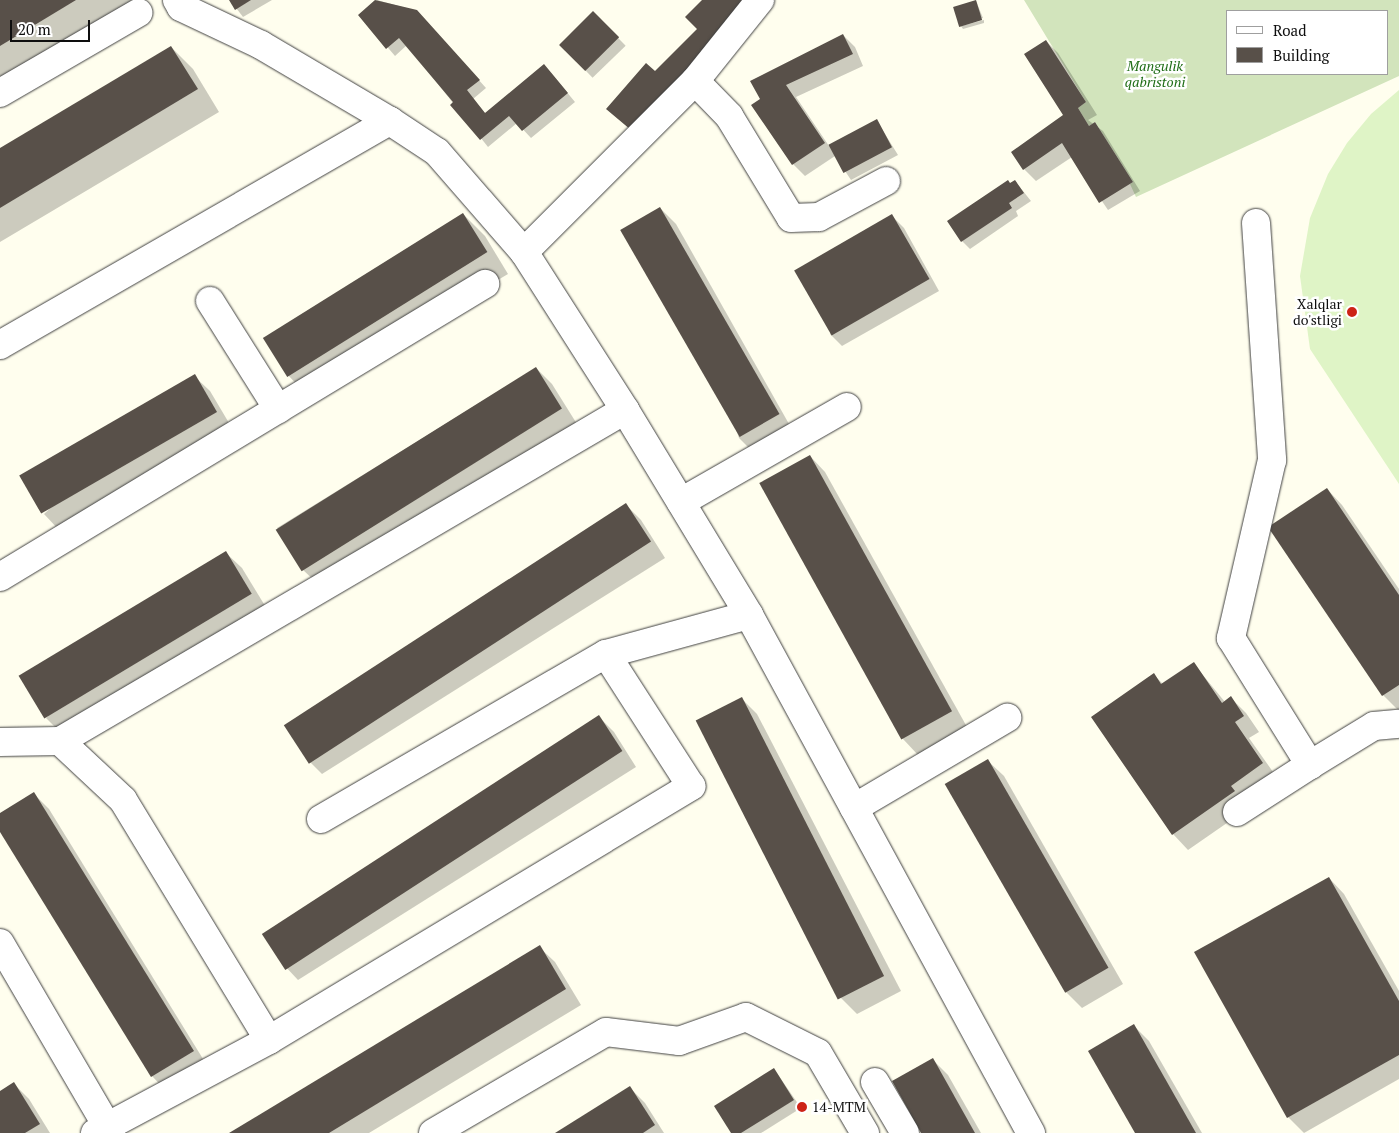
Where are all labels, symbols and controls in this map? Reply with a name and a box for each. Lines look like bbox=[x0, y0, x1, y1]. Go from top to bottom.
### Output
scale bar bbox=[12, 10, 92, 42]
legend bbox=[1226, 10, 1389, 75]
text: 20 m bbox=[18, 19, 51, 39]
text: Road bbox=[1273, 20, 1306, 40]
text: Building bbox=[1273, 45, 1330, 65]
park label: Mangulik qabristoni bbox=[1125, 58, 1185, 90]
place label: Xalqlar do'stligi bbox=[1293, 296, 1342, 328]
marker: Xalqlar do'stligi bbox=[1346, 306, 1358, 318]
place label: 14-МТМ bbox=[812, 1099, 866, 1115]
marker: 14-МТМ bbox=[796, 1101, 808, 1113]

